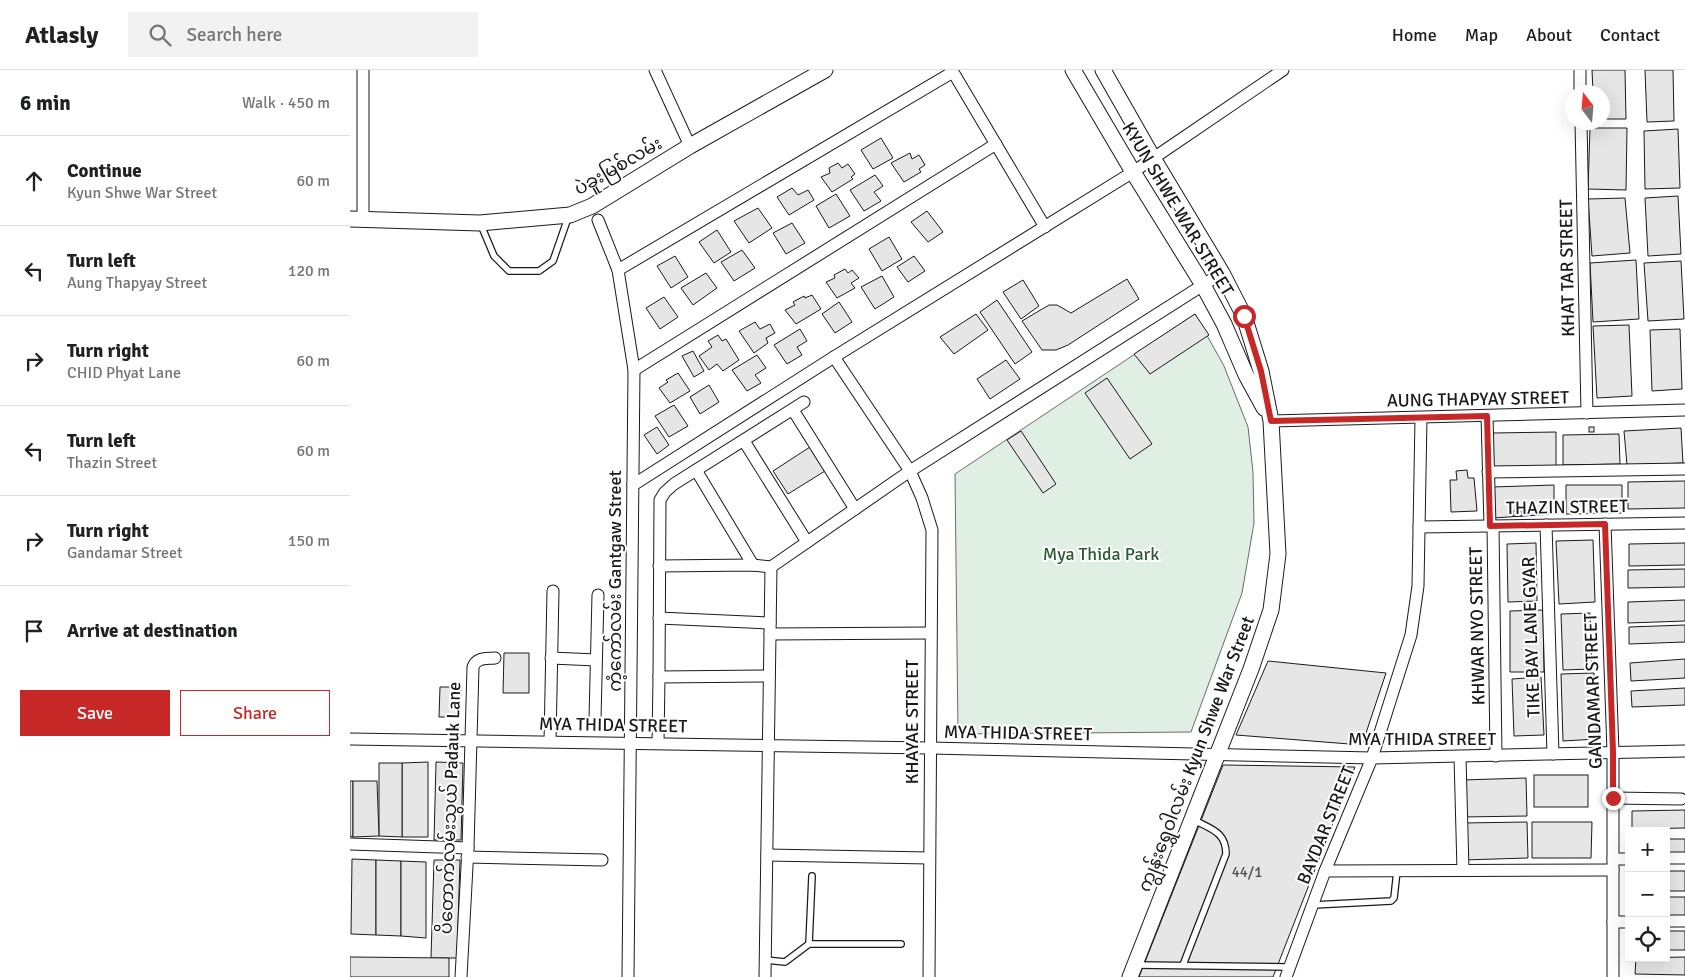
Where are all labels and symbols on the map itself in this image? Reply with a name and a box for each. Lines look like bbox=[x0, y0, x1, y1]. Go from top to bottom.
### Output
north arrow bbox=[1565, 85, 1610, 130]
street label: KYUN SHWE WAR STREET bbox=[1117, 118, 1239, 300]
street label: ပဲခူးမြစ်လမ်း bbox=[569, 130, 668, 203]
street label: KHAT TAR STREET bbox=[1555, 199, 1579, 337]
route start bbox=[1233, 305, 1256, 328]
street label: AUNG THAPYAY STREET bbox=[1387, 386, 1569, 412]
street label: ကံ့ကော်လမ်း Gantgaw Street bbox=[602, 470, 627, 692]
street label: THAZIN STREET bbox=[1506, 495, 1628, 519]
park label: Mya Thida Park bbox=[1043, 543, 1159, 565]
street label: KHWAR NYO STREET bbox=[1465, 546, 1489, 706]
street label: TIKE BAY LANE GYAR bbox=[1517, 556, 1545, 718]
street label: ကျွန်းရွှေဝါလမ်း Kyun Shwe War Street bbox=[1131, 612, 1264, 897]
street label: GANDAMAR STREET bbox=[1579, 613, 1607, 769]
street label: KHAYAE STREET bbox=[901, 660, 923, 784]
street label: ပိတောက်လမ်းသွယ် Padauk Lane bbox=[432, 681, 469, 935]
street label: MYA THIDA STREET bbox=[539, 713, 687, 737]
street label: MYA THIDA STREET bbox=[944, 721, 1092, 745]
street label: MYA THIDA STREET bbox=[1348, 728, 1496, 750]
street label: BAYDAR STREET bbox=[1292, 763, 1360, 887]
route end bbox=[1602, 787, 1625, 810]
house number: 44/1 bbox=[1232, 863, 1262, 881]

